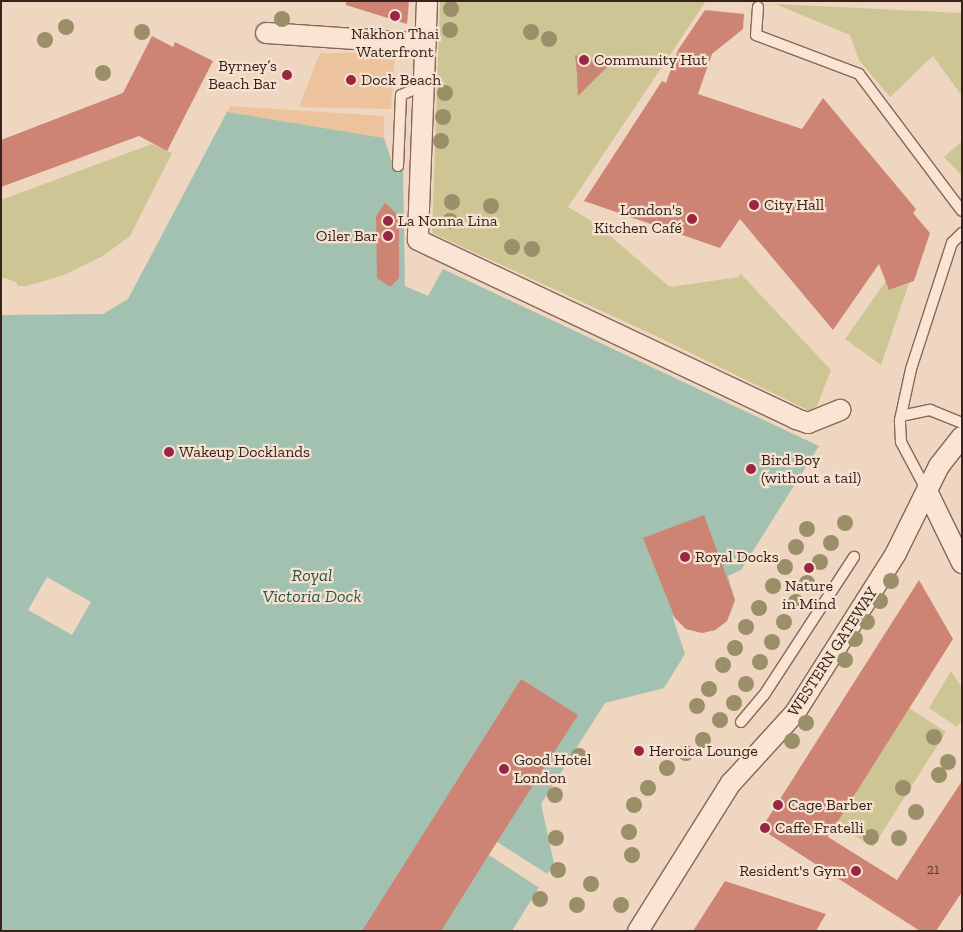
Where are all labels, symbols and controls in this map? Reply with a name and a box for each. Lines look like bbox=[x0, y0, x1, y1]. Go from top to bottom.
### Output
marker: Nakhon Thai Waterfront bbox=[389, 10, 401, 22]
place label: Nakhon Thai Waterfront bbox=[351, 24, 439, 62]
place label: Community Hut bbox=[594, 50, 707, 70]
marker: Community Hut bbox=[578, 54, 590, 66]
place label: Byrney’s Beach Bar bbox=[208, 56, 277, 94]
marker: Byrney’s Beach Bar bbox=[281, 69, 293, 81]
place label: Dock Beach bbox=[361, 70, 441, 90]
marker: Dock Beach bbox=[345, 74, 357, 86]
place label: City Hall bbox=[764, 195, 825, 215]
marker: City Hall bbox=[748, 199, 760, 211]
place label: London's Kitchen Café bbox=[594, 200, 682, 238]
place label: La Nonna Lina bbox=[398, 211, 498, 231]
marker: London's Kitchen Café bbox=[686, 213, 698, 225]
marker: La Nonna Lina bbox=[382, 215, 394, 227]
place label: Oiler Bar bbox=[316, 226, 378, 246]
marker: Oiler Bar bbox=[382, 230, 394, 242]
place label: Wakeup Docklands bbox=[179, 442, 310, 462]
marker: Wakeup Docklands bbox=[163, 446, 175, 458]
place label: Bird Boy (without a tail) bbox=[761, 450, 861, 488]
marker: Bird Boy (without a tail) bbox=[745, 463, 757, 475]
place label: Royal Docks bbox=[695, 547, 779, 567]
marker: Royal Docks bbox=[679, 551, 691, 563]
marker: Nature in Mind bbox=[803, 562, 815, 574]
water label: Royal Victoria Dock bbox=[262, 565, 362, 608]
place label: Nature in Mind bbox=[782, 576, 836, 614]
street label: WESTERN GATEWAY bbox=[784, 584, 882, 720]
place label: Heroica Lounge bbox=[649, 741, 758, 761]
marker: Heroica Lounge bbox=[633, 745, 645, 757]
place label: Good Hotel London bbox=[514, 750, 592, 788]
marker: Good Hotel London bbox=[498, 763, 510, 775]
place label: Cage Barber bbox=[788, 795, 873, 815]
marker: Cage Barber bbox=[772, 799, 784, 811]
place label: Caffe Fratelli bbox=[775, 818, 864, 838]
marker: Caffe Fratelli bbox=[759, 822, 771, 834]
place label: Resident's Gym bbox=[739, 861, 846, 881]
house number: 21 bbox=[927, 862, 939, 878]
marker: Resident's Gym bbox=[850, 865, 862, 877]

